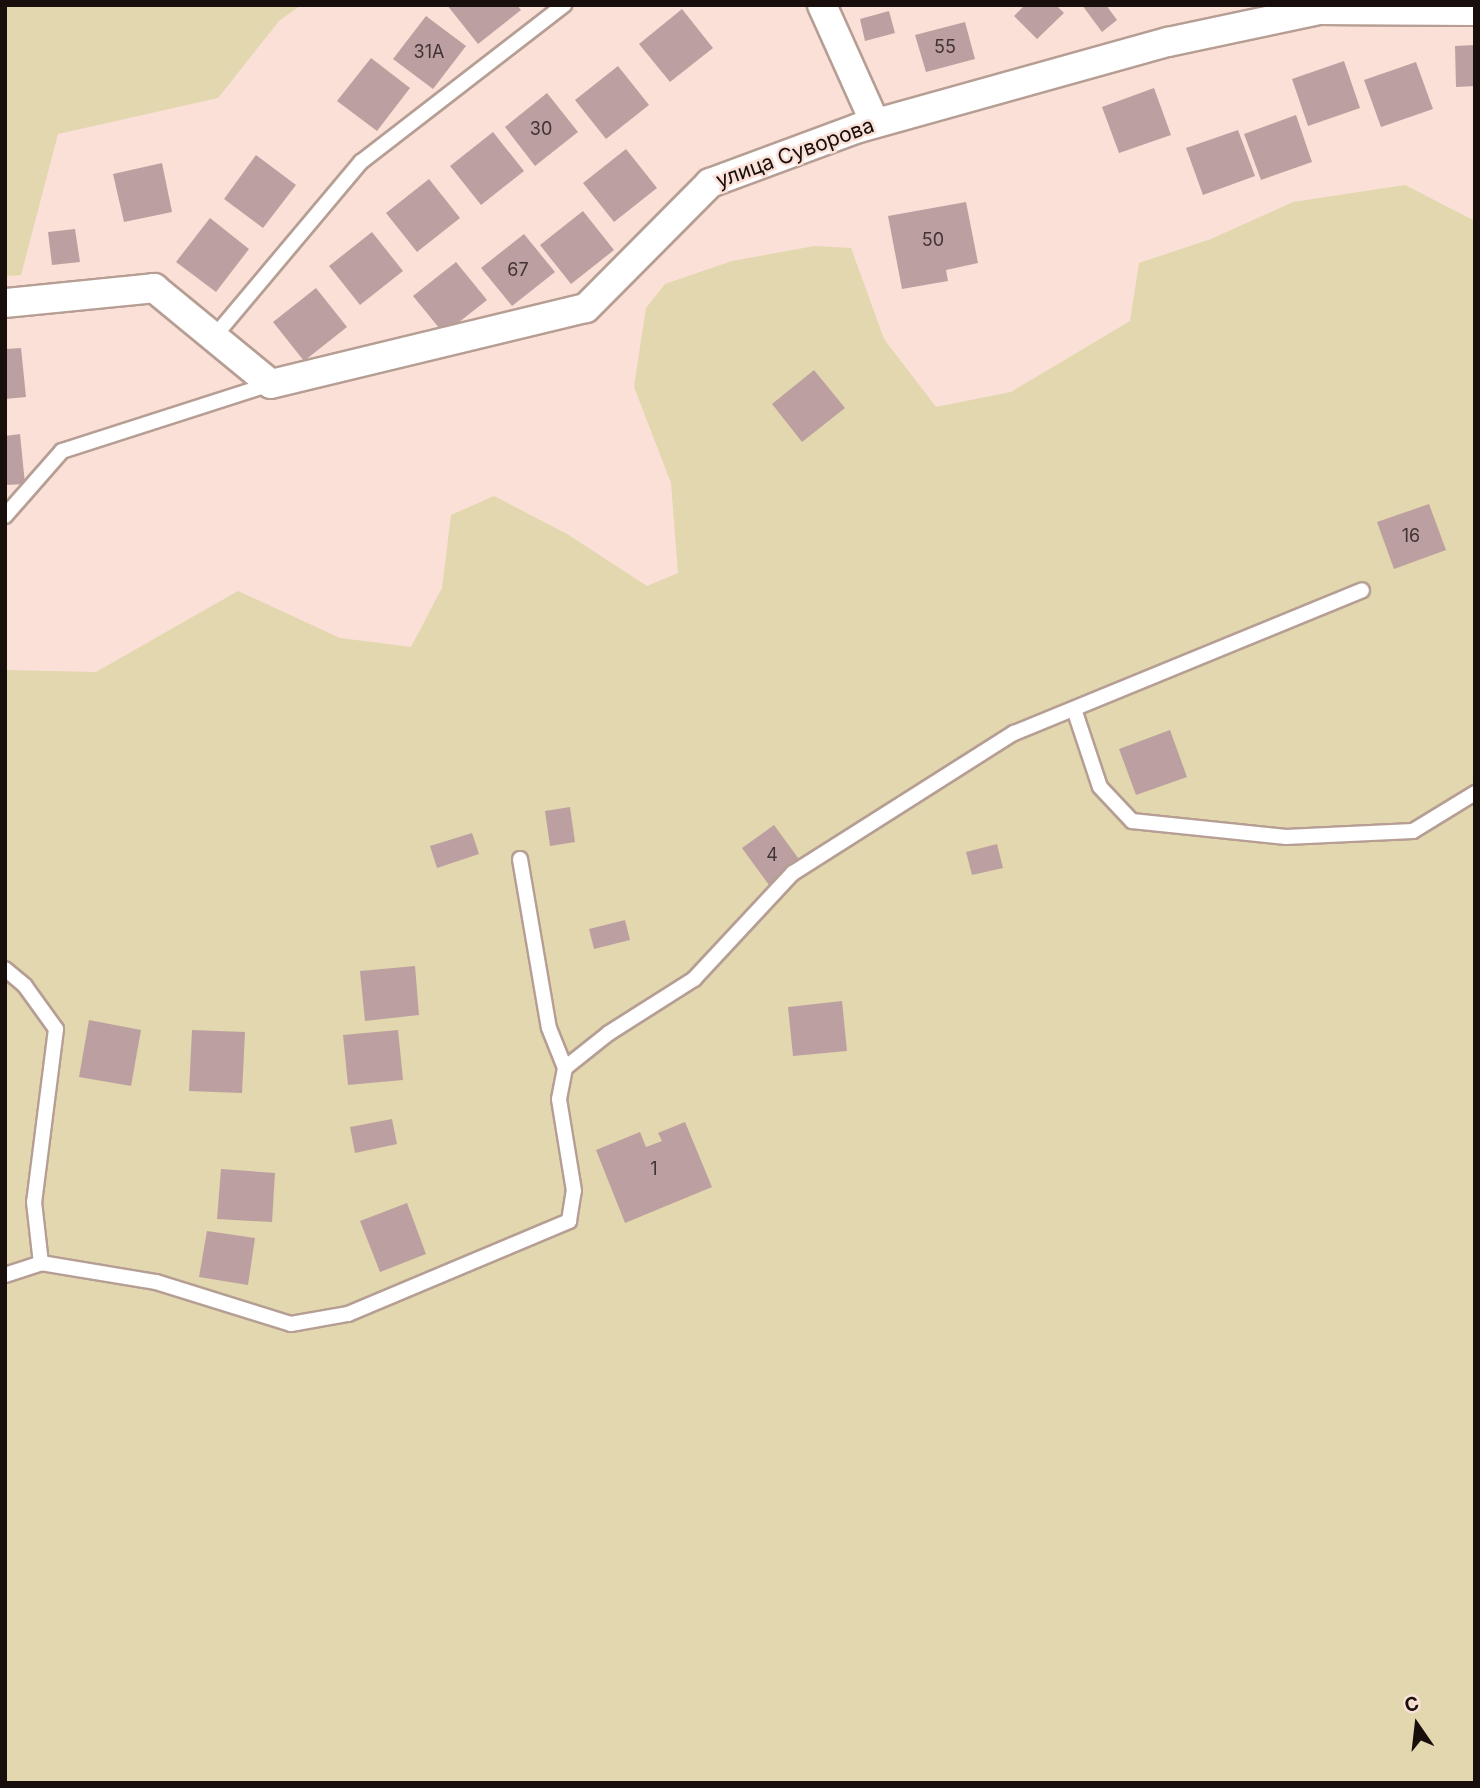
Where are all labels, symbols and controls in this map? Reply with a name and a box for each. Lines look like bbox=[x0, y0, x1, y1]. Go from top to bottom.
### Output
house number: 55 bbox=[934, 36, 956, 58]
house number: 31А bbox=[414, 41, 444, 63]
street label: улица Суворова bbox=[713, 113, 877, 193]
house number: 30 bbox=[530, 118, 552, 140]
house number: 50 bbox=[922, 229, 944, 251]
house number: 67 bbox=[507, 259, 529, 281]
house number: 16 bbox=[1402, 525, 1420, 547]
house number: 4 bbox=[766, 844, 778, 866]
house number: 1 bbox=[650, 1158, 658, 1180]
north arrow bbox=[1382, 1690, 1452, 1760]
text: С bbox=[1402, 1691, 1421, 1717]

